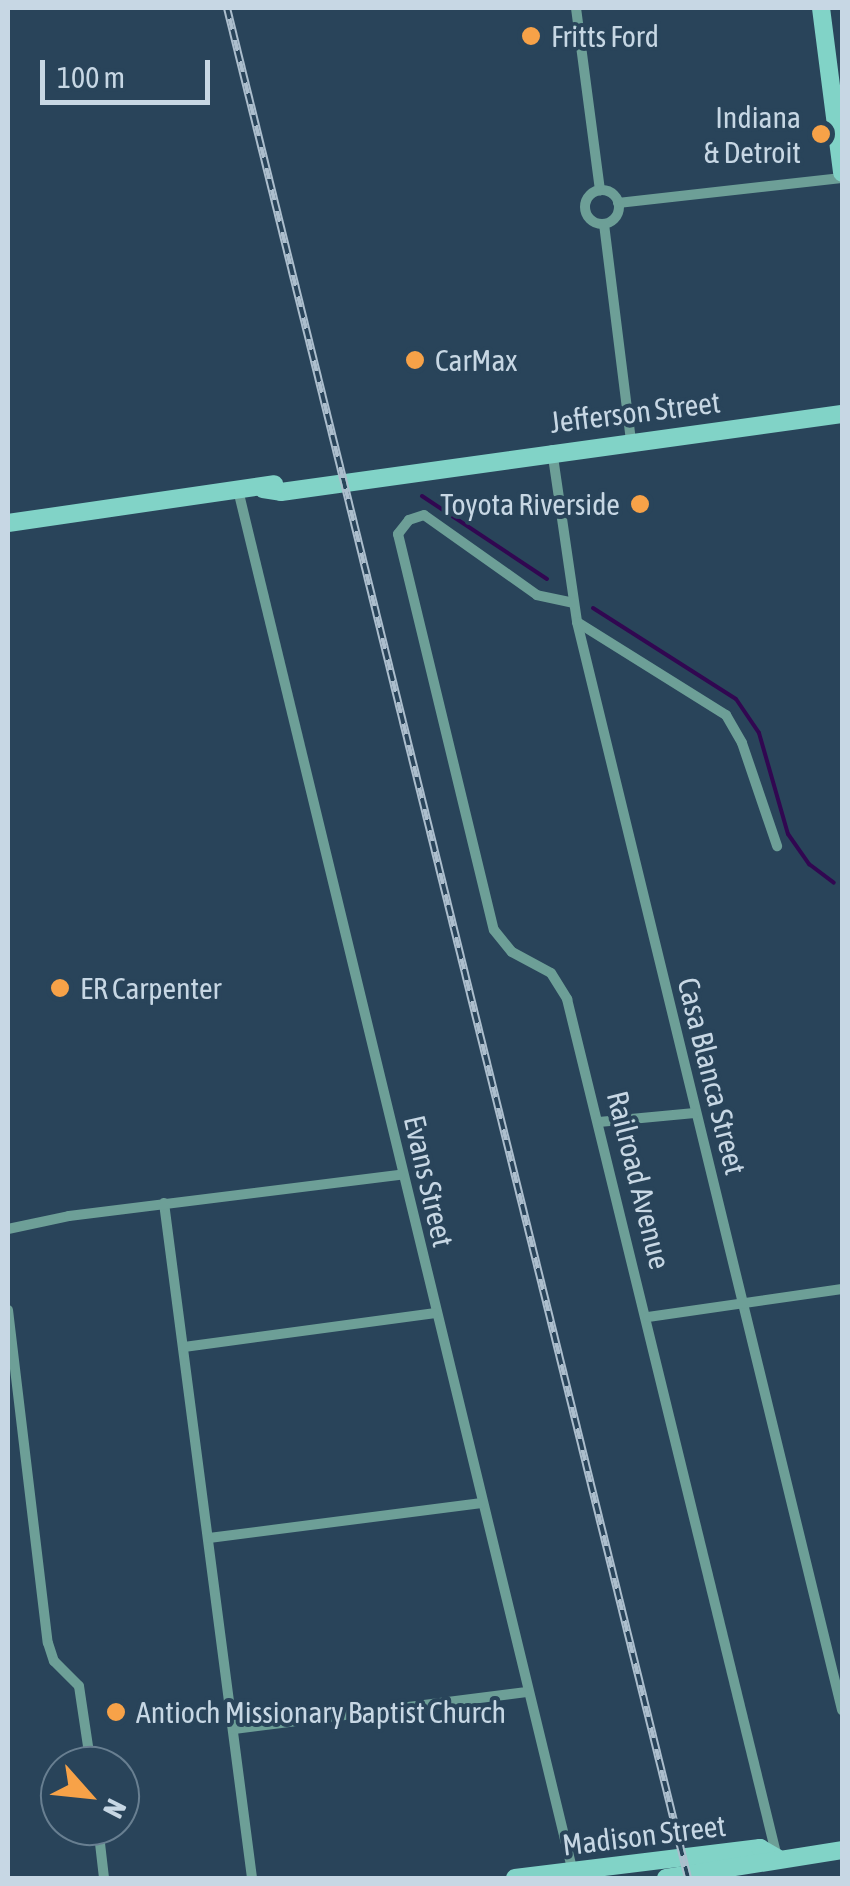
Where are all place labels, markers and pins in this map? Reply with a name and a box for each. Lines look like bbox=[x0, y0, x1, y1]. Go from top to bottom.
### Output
place label: Fritts Ford bbox=[551, 18, 659, 54]
marker: Fritts Ford bbox=[520, 25, 542, 47]
place label: Indiana & Detroit bbox=[704, 99, 801, 170]
marker: Indiana & Detroit bbox=[810, 123, 832, 145]
place label: CarMax bbox=[435, 342, 517, 378]
marker: CarMax bbox=[404, 349, 426, 371]
place label: Toyota Riverside bbox=[440, 486, 620, 522]
marker: Toyota Riverside bbox=[629, 493, 651, 515]
place label: ER Carpenter bbox=[80, 970, 221, 1006]
marker: ER Carpenter bbox=[49, 977, 71, 999]
place label: Antioch Missionary Baptist Church bbox=[136, 1694, 506, 1730]
marker: Antioch Missionary Baptist Church bbox=[105, 1701, 127, 1723]

